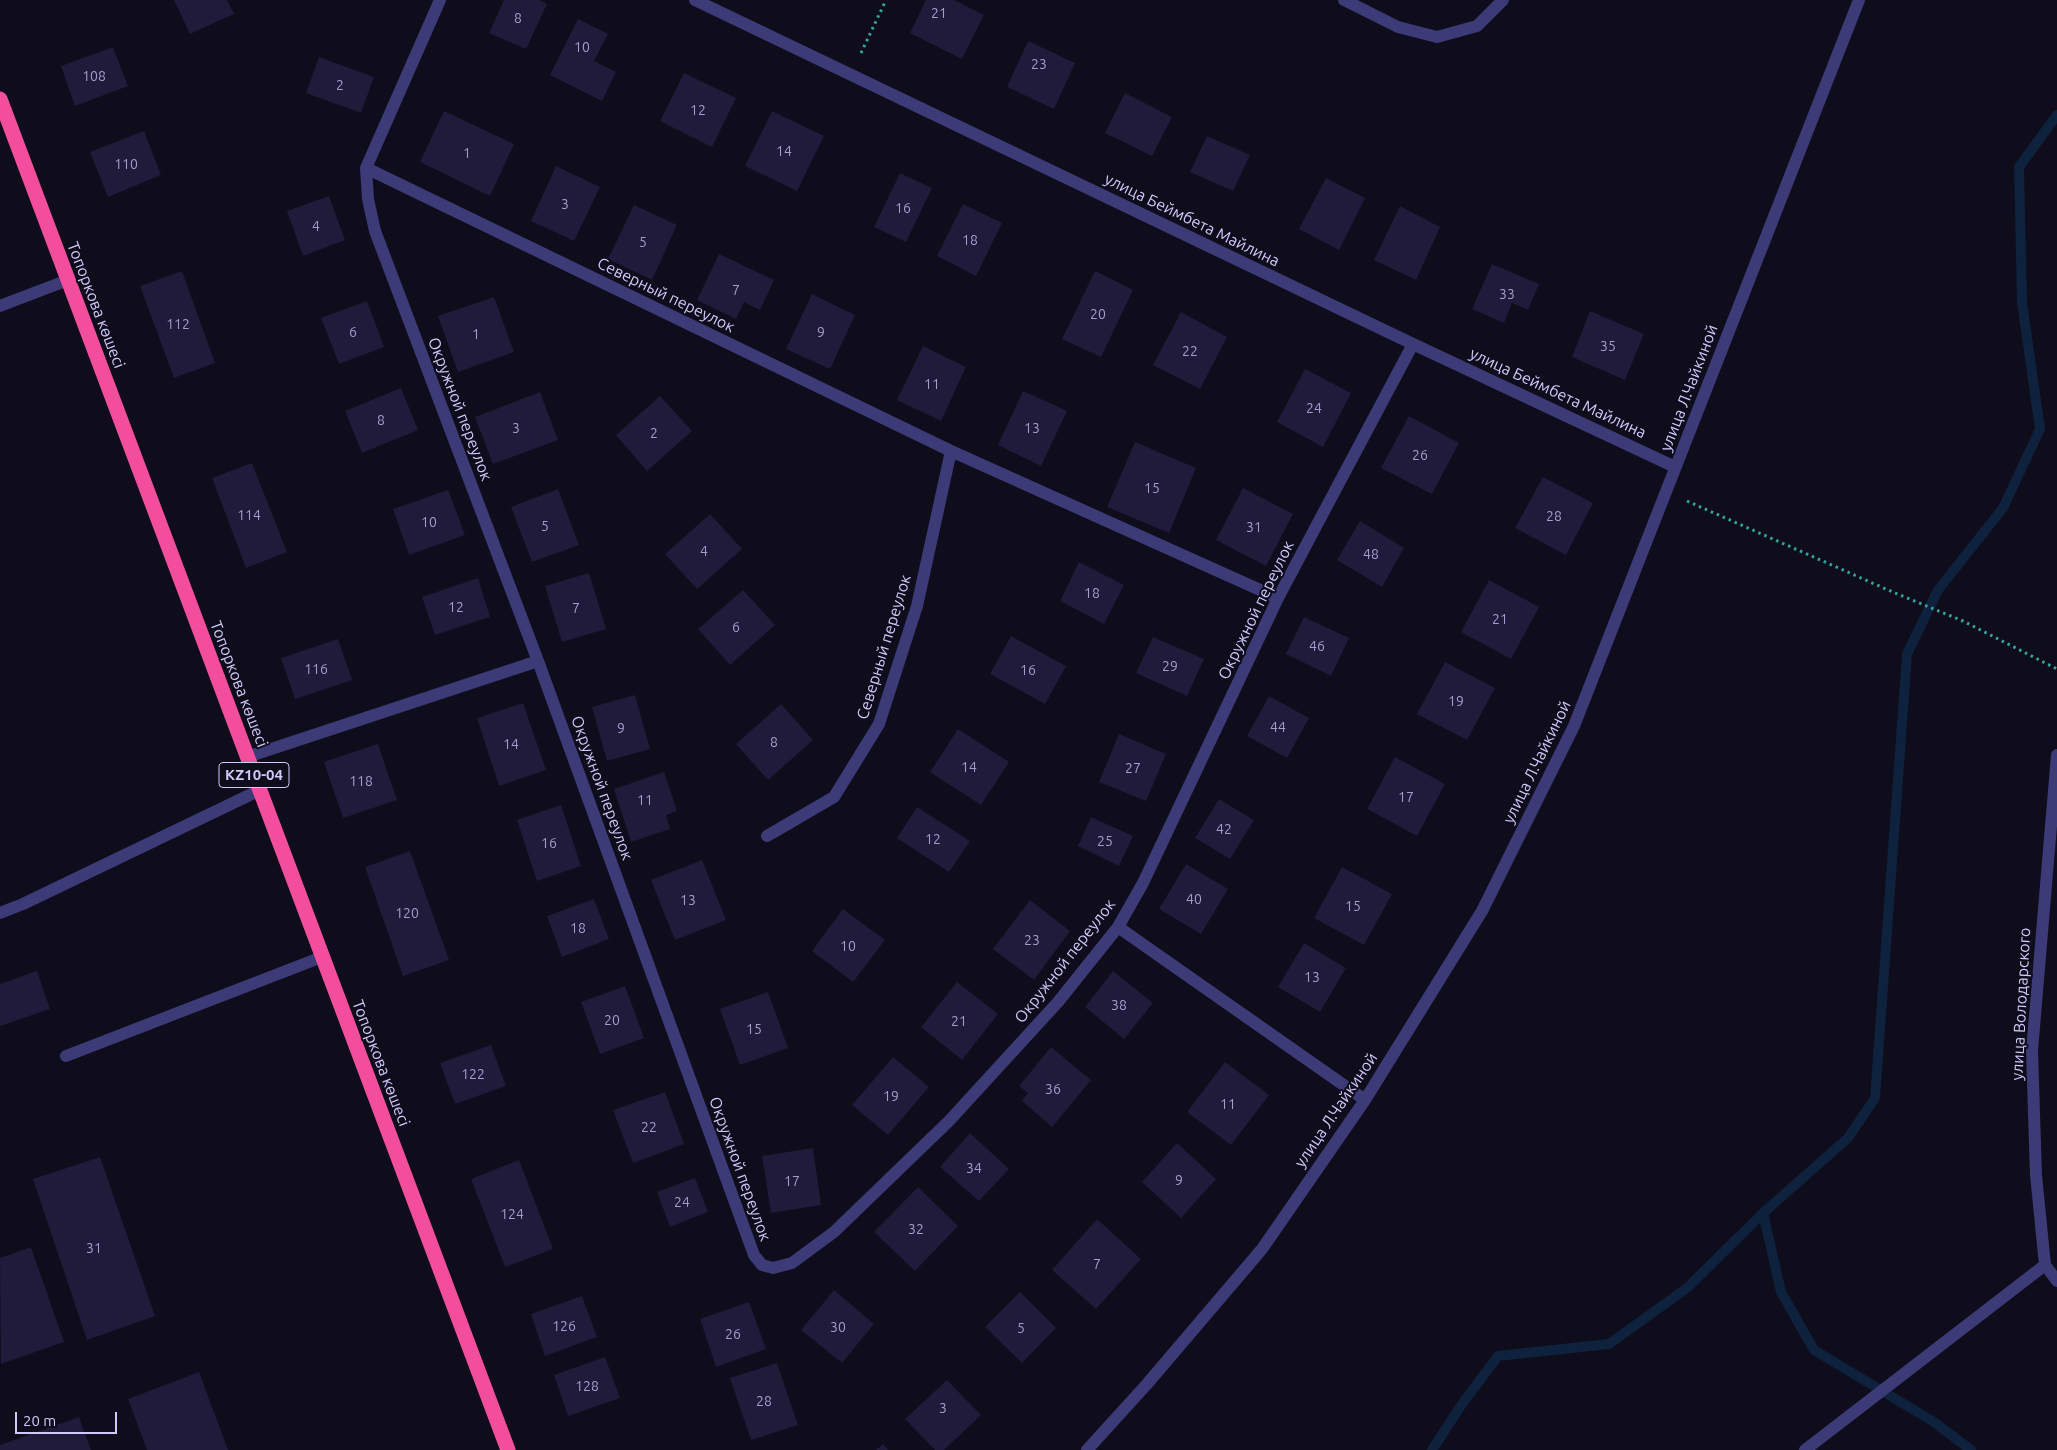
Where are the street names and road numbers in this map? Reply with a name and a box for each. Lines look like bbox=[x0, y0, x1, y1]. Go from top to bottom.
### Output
street label: улица Беймбета Майлина bbox=[1101, 169, 1283, 271]
street label: Топоркова көшесі bbox=[63, 239, 129, 371]
street label: Северный переулок bbox=[594, 253, 738, 337]
street label: улица Л.Чайкиной bbox=[1656, 322, 1722, 454]
street label: Окружной переулок bbox=[424, 335, 496, 483]
street label: улица Беймбета Майлина bbox=[1467, 344, 1649, 442]
street label: Окружной переулок bbox=[1214, 537, 1298, 683]
street label: Северный переулок bbox=[853, 572, 915, 722]
street label: Топоркова көшесі bbox=[206, 618, 272, 750]
street label: улица Л.Чайкиной bbox=[1499, 697, 1575, 827]
street label: Окружной переулок bbox=[567, 713, 637, 863]
road number: KZ10-04 bbox=[219, 762, 289, 788]
street label: Окружной переулок bbox=[1011, 895, 1119, 1027]
street label: улица Володарского bbox=[2007, 927, 2035, 1081]
street label: Топоркова көшесі bbox=[348, 997, 414, 1129]
street label: улица Л.Чайкиной bbox=[1290, 1049, 1382, 1171]
street label: Окружной переулок bbox=[705, 1094, 775, 1244]

